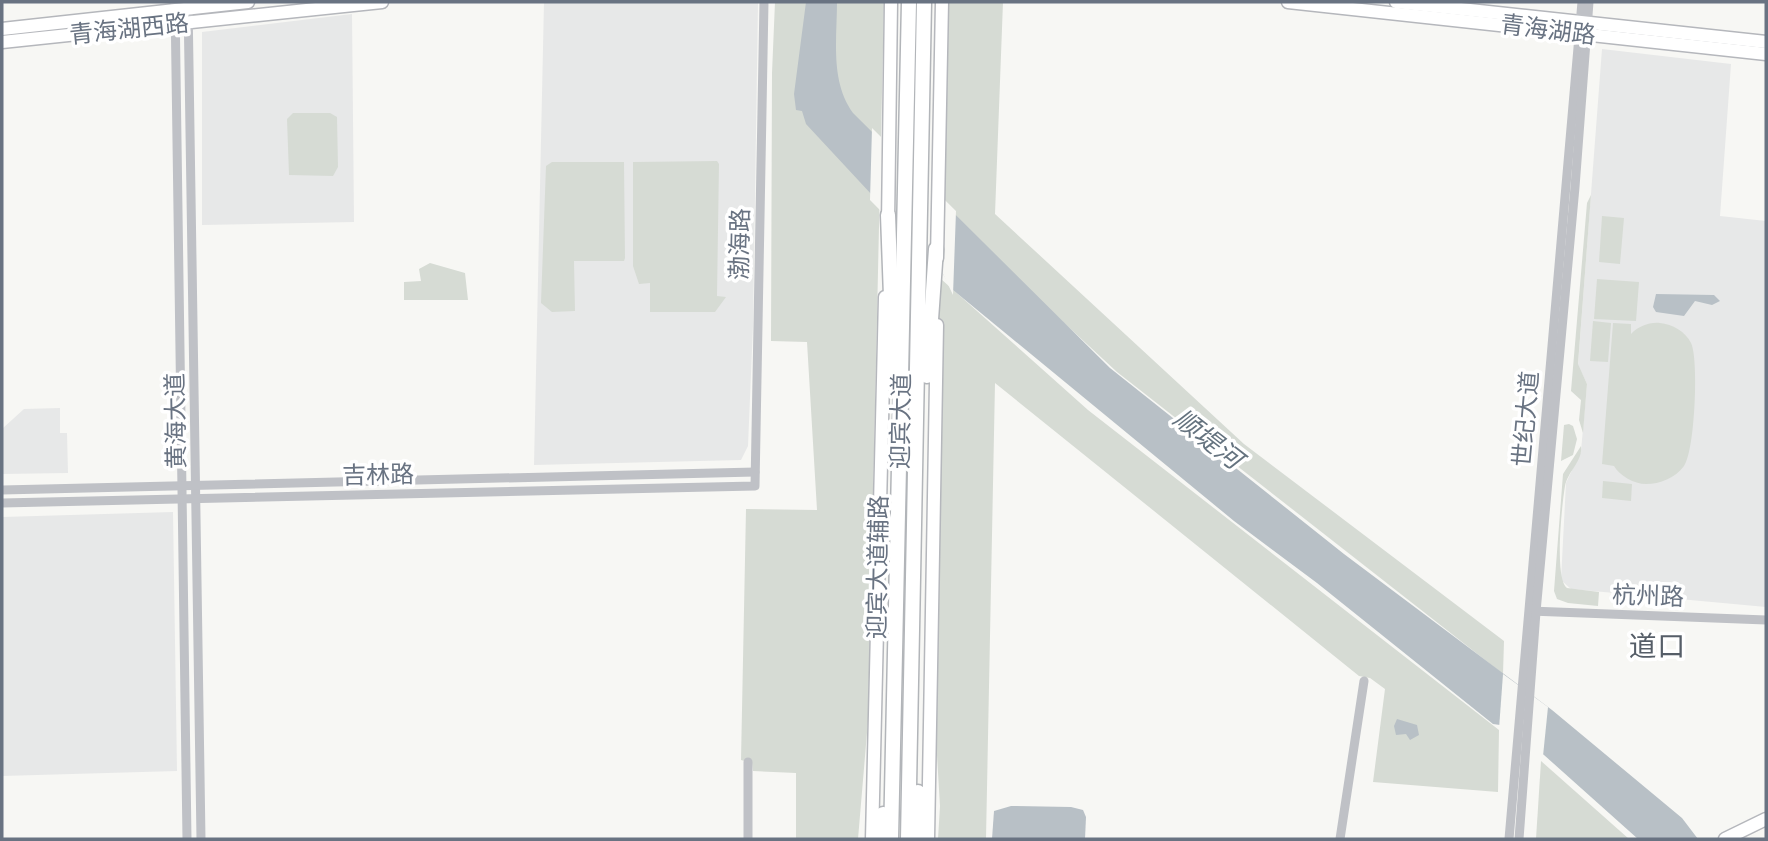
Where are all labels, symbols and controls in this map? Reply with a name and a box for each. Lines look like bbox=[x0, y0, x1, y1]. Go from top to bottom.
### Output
street label: 青海湖西路 bbox=[67, 5, 190, 52]
street label: 青海湖路 bbox=[1498, 6, 1598, 53]
street label: 渤海路 bbox=[721, 208, 758, 280]
street label: 世纪大道 bbox=[1504, 370, 1547, 468]
street label: 黄海大道 bbox=[157, 373, 194, 469]
street label: 迎宾大道 bbox=[882, 373, 919, 469]
water label: 顺堤河 bbox=[1166, 400, 1254, 481]
street label: 吉林路 bbox=[342, 456, 414, 493]
street label: 迎宾大道辅路 bbox=[859, 495, 896, 639]
street label: 杭州路 bbox=[1611, 577, 1685, 614]
district label: 道口 bbox=[1629, 626, 1685, 667]

